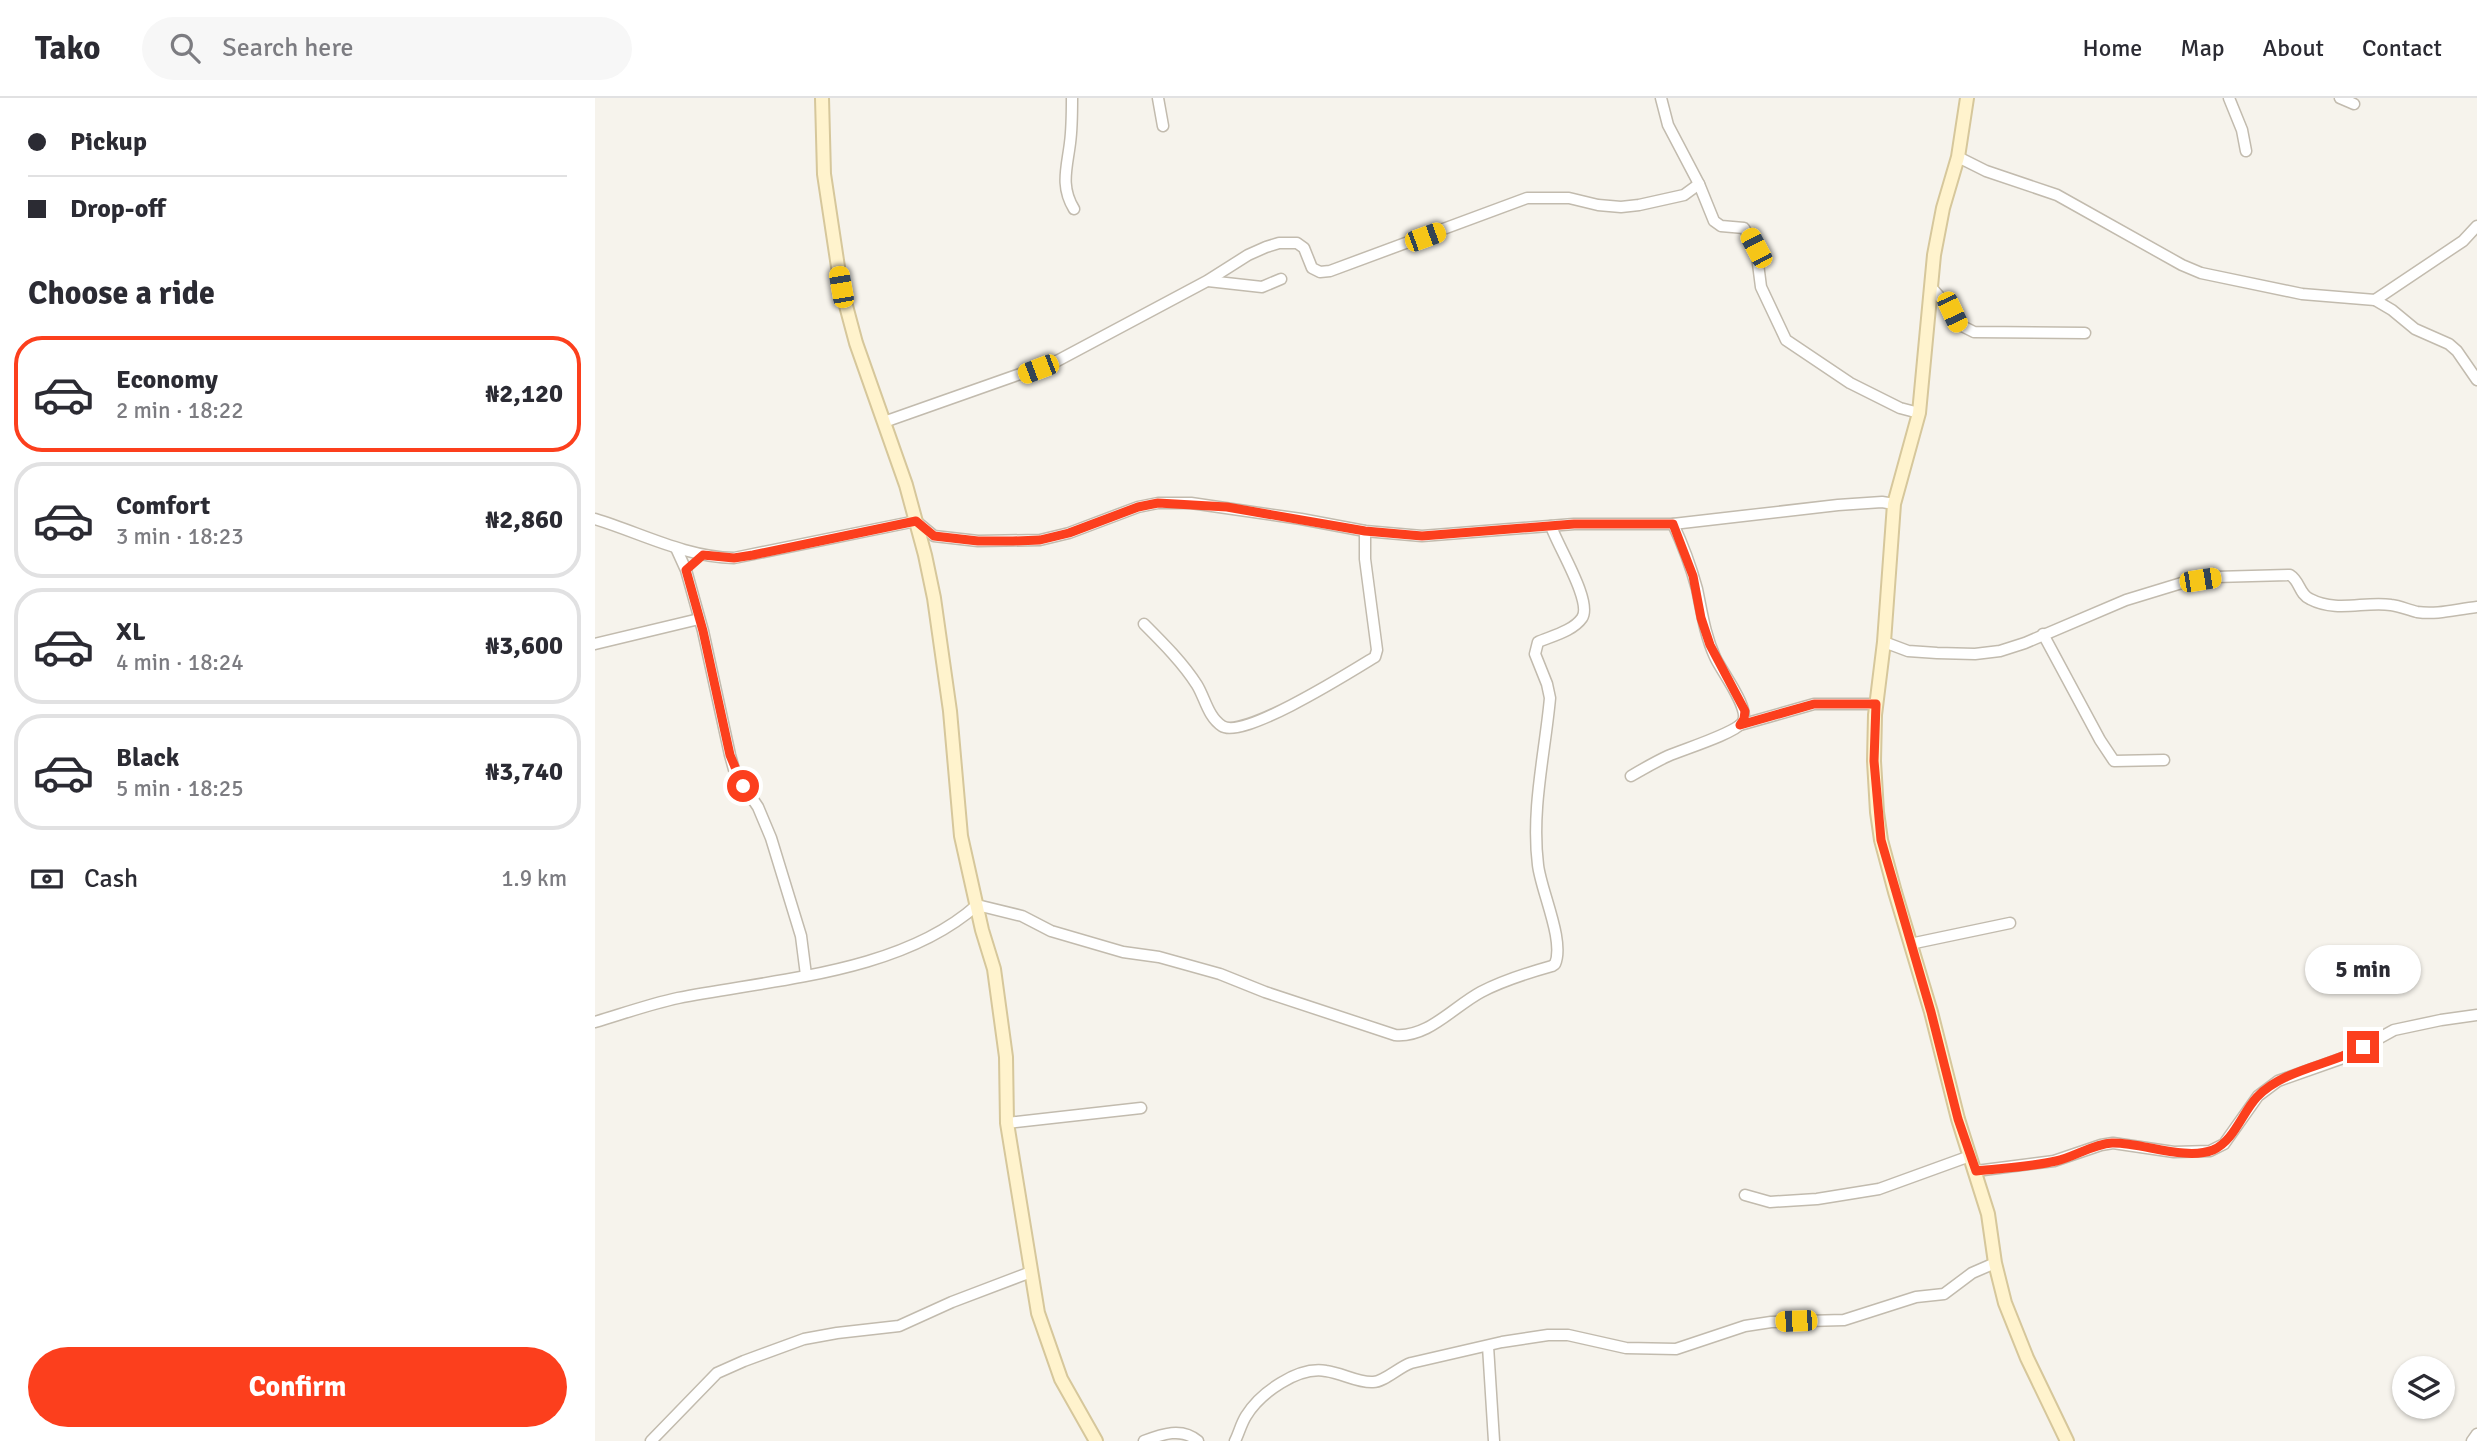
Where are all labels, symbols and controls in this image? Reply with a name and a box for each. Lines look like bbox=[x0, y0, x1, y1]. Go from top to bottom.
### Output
search box bbox=[142, 17, 632, 80]
text: Tako bbox=[35, 28, 100, 69]
icon: search bbox=[166, 29, 204, 67]
text: Search here bbox=[222, 32, 353, 64]
text: Home bbox=[2082, 33, 2142, 63]
text: Map bbox=[2180, 33, 2225, 63]
text: About bbox=[2263, 33, 2324, 63]
text: Contact bbox=[2362, 33, 2442, 63]
text: Pickup bbox=[70, 126, 147, 158]
text: Drop-off bbox=[70, 193, 166, 225]
car bbox=[1402, 220, 1449, 254]
car bbox=[1737, 225, 1776, 271]
car bbox=[828, 264, 855, 310]
text: Choose a ride bbox=[28, 274, 215, 313]
car bbox=[1934, 289, 1971, 335]
car bbox=[1015, 352, 1062, 386]
icon: car bbox=[32, 363, 95, 426]
text: Economy bbox=[116, 364, 218, 396]
text: ₦2,120 bbox=[485, 378, 563, 410]
text: 2 min · 18:22 bbox=[116, 396, 244, 425]
icon: car bbox=[32, 489, 95, 552]
text: Comfort bbox=[116, 490, 210, 522]
text: ₦2,860 bbox=[485, 504, 563, 536]
text: 3 min · 18:23 bbox=[116, 522, 244, 551]
car bbox=[2178, 566, 2223, 594]
icon: car bbox=[32, 615, 95, 678]
text: XL bbox=[116, 616, 146, 648]
text: ₦3,600 bbox=[485, 630, 563, 662]
text: 4 min · 18:24 bbox=[116, 648, 244, 677]
icon: car bbox=[32, 741, 95, 804]
text: Black bbox=[116, 742, 179, 774]
text: ₦3,740 bbox=[485, 756, 563, 788]
route start bbox=[727, 770, 759, 802]
text: 5 min · 18:25 bbox=[116, 774, 244, 803]
icon: cash bbox=[28, 860, 66, 898]
text: Cash bbox=[84, 863, 138, 895]
text: 1.9 km bbox=[501, 864, 567, 893]
callout: 5 min bbox=[2305, 946, 2421, 995]
text: 5 min bbox=[2335, 955, 2391, 984]
route end bbox=[2347, 1031, 2379, 1063]
car bbox=[1775, 1310, 1818, 1332]
button: Confirm bbox=[28, 1347, 567, 1427]
map controls bbox=[2392, 1356, 2455, 1419]
button: layers bbox=[2392, 1356, 2455, 1419]

